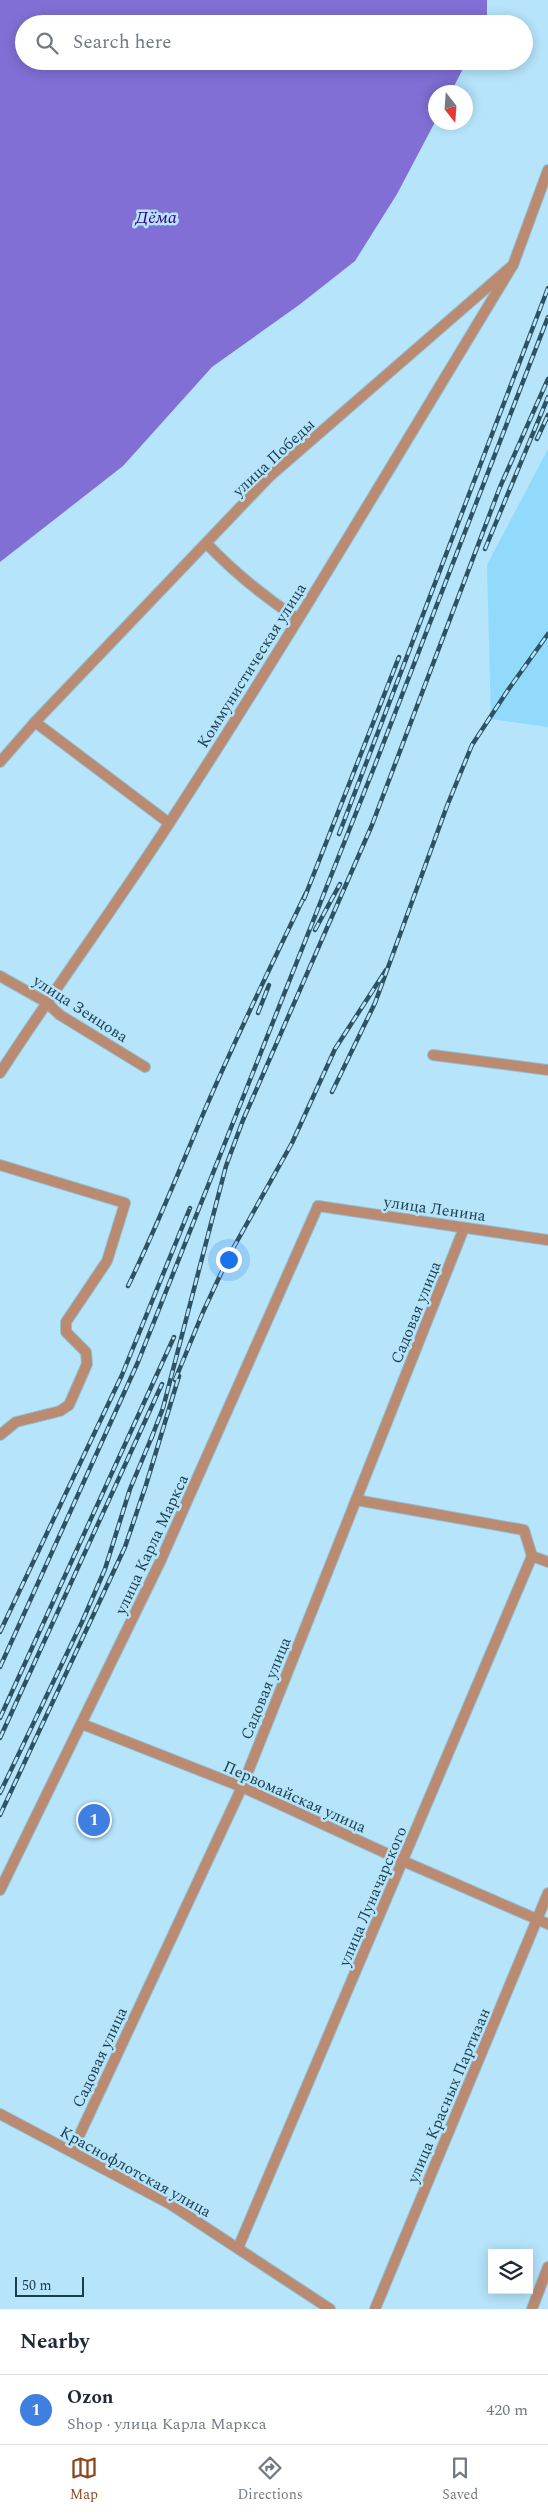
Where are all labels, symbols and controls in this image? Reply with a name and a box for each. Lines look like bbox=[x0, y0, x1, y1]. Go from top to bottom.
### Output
search box bbox=[15, 15, 533, 70]
text: Search here bbox=[73, 28, 172, 57]
icon: search bbox=[33, 29, 61, 57]
north arrow bbox=[428, 85, 473, 130]
water label: Дёма bbox=[134, 204, 177, 231]
street label: улица Победы bbox=[226, 413, 320, 503]
street label: Коммунистическая улица bbox=[191, 578, 313, 753]
street label: улица Зенцова bbox=[27, 968, 133, 1049]
street label: улица Ленина bbox=[381, 1190, 488, 1228]
your location bbox=[216, 1247, 242, 1273]
street label: Садовая улица bbox=[384, 1257, 447, 1367]
street label: улица Карла Маркса bbox=[109, 1470, 195, 1619]
street label: Садовая улица bbox=[234, 1633, 297, 1743]
street label: Первомайская улица bbox=[219, 1755, 370, 1839]
pin: 1 bbox=[78, 1801, 110, 1839]
street label: улица Луначарского bbox=[332, 1823, 413, 1971]
street label: Садовая улица bbox=[66, 2003, 134, 2112]
street label: улица Красных Партизан bbox=[401, 2004, 497, 2188]
street label: Краснофлотская улица bbox=[55, 2120, 216, 2224]
map controls bbox=[488, 2249, 533, 2294]
button: layers bbox=[488, 2249, 533, 2294]
scale bar bbox=[15, 2274, 84, 2297]
text: 50 m bbox=[22, 2275, 52, 2296]
text: Nearby bbox=[20, 2326, 90, 2358]
text: Ozon bbox=[67, 2383, 114, 2412]
text: 1 bbox=[32, 2398, 40, 2422]
text: 420 m bbox=[486, 2398, 528, 2422]
text: Shop · улица Карла Маркса bbox=[67, 2412, 266, 2436]
tab: Map bbox=[70, 2454, 98, 2505]
tab: Directions bbox=[237, 2454, 303, 2505]
tab: Saved bbox=[442, 2454, 478, 2505]

